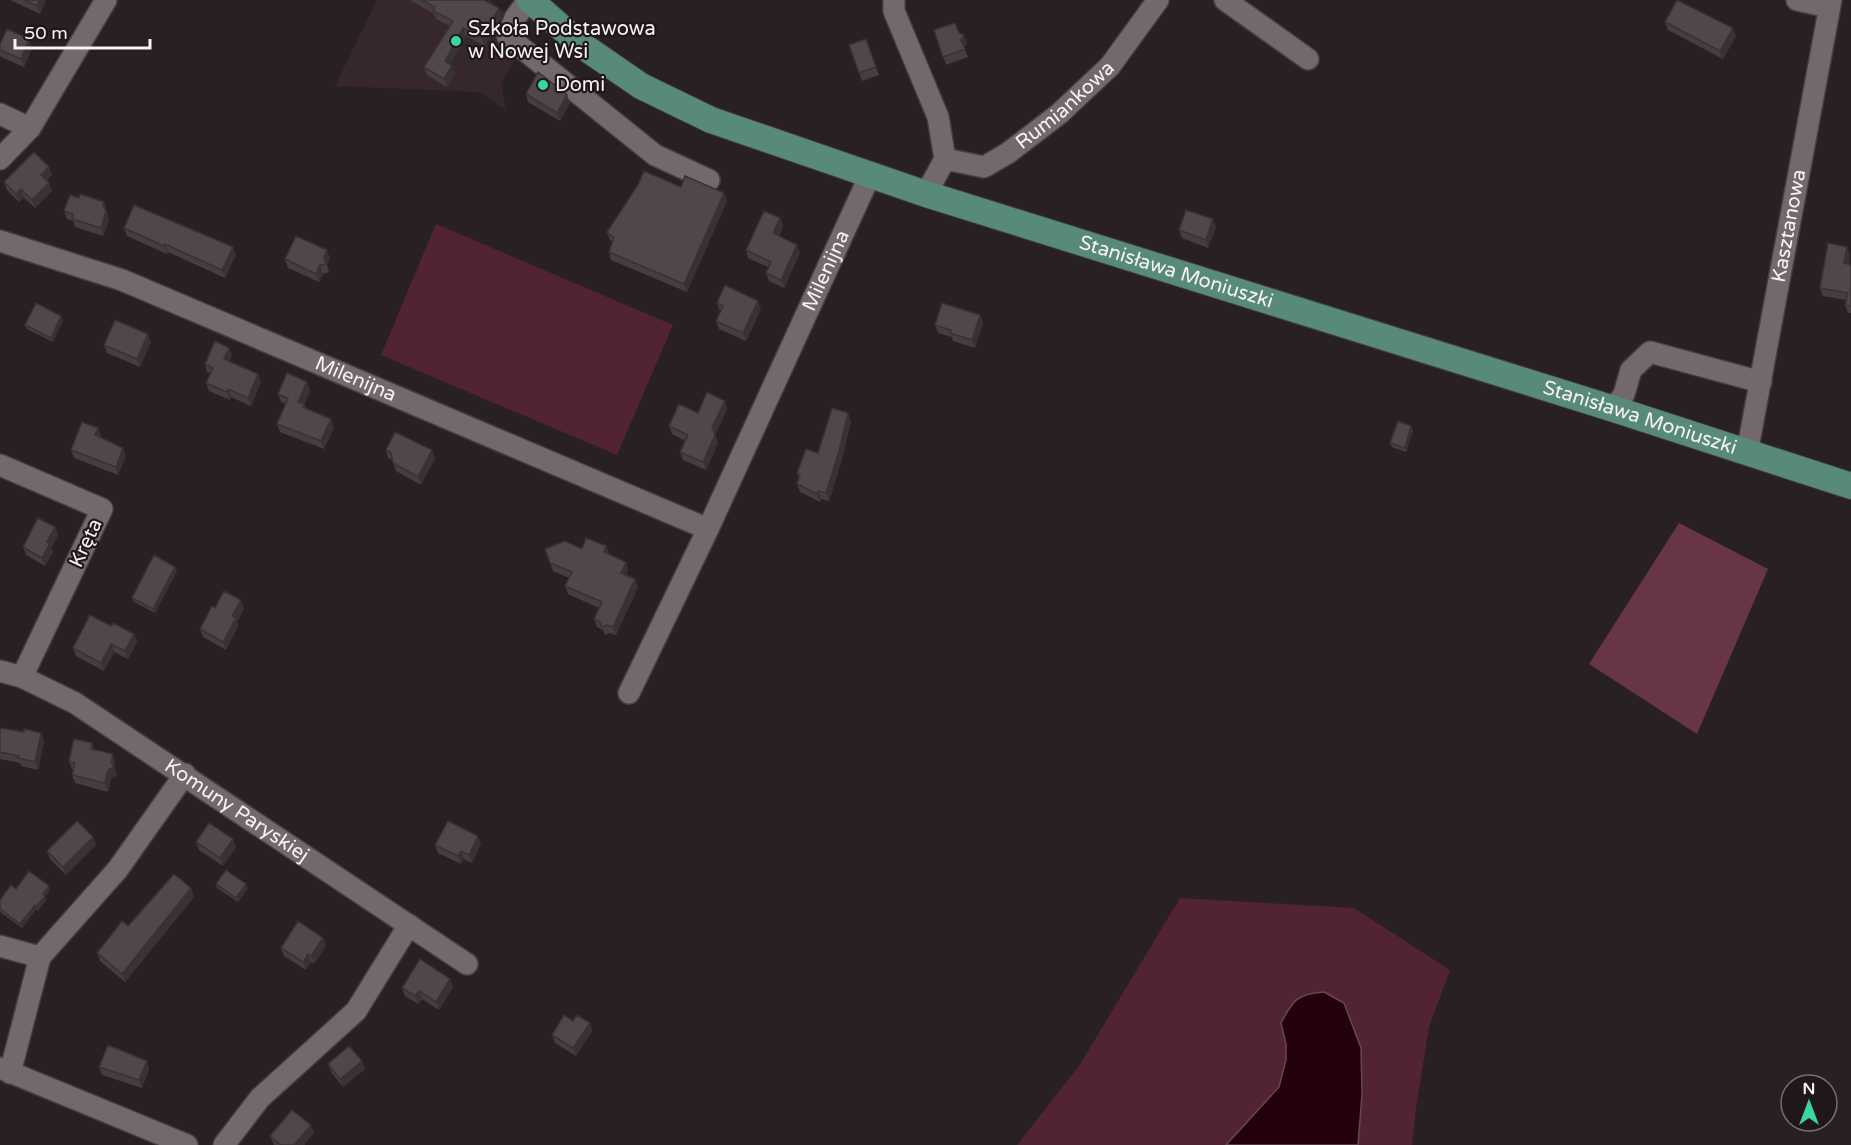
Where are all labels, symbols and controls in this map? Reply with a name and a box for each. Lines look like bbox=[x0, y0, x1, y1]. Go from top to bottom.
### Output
scale bar bbox=[15, 12, 150, 50]
place label: Szkoła Podstawowa w Nowej Wsi bbox=[468, 17, 656, 64]
text: 50 m bbox=[24, 22, 68, 44]
marker: Szkoła Podstawowa w Nowej Wsi bbox=[449, 34, 463, 48]
street label: Rumiankowa bbox=[1011, 56, 1119, 155]
place label: Domi bbox=[555, 73, 605, 97]
marker: Domi bbox=[536, 78, 550, 92]
street label: Kasztanowa bbox=[1767, 167, 1811, 284]
street label: Milenijna bbox=[797, 227, 855, 315]
street label: Stanisława Moniuszki bbox=[1076, 231, 1276, 314]
street label: Milenijna bbox=[311, 351, 400, 407]
street label: Stanisława Moniuszki bbox=[1540, 376, 1740, 460]
street label: Kręta bbox=[64, 515, 108, 571]
street label: Komuny Paryskiej bbox=[160, 754, 313, 867]
north arrow bbox=[1779, 1073, 1839, 1133]
text: N bbox=[1803, 1079, 1815, 1099]

